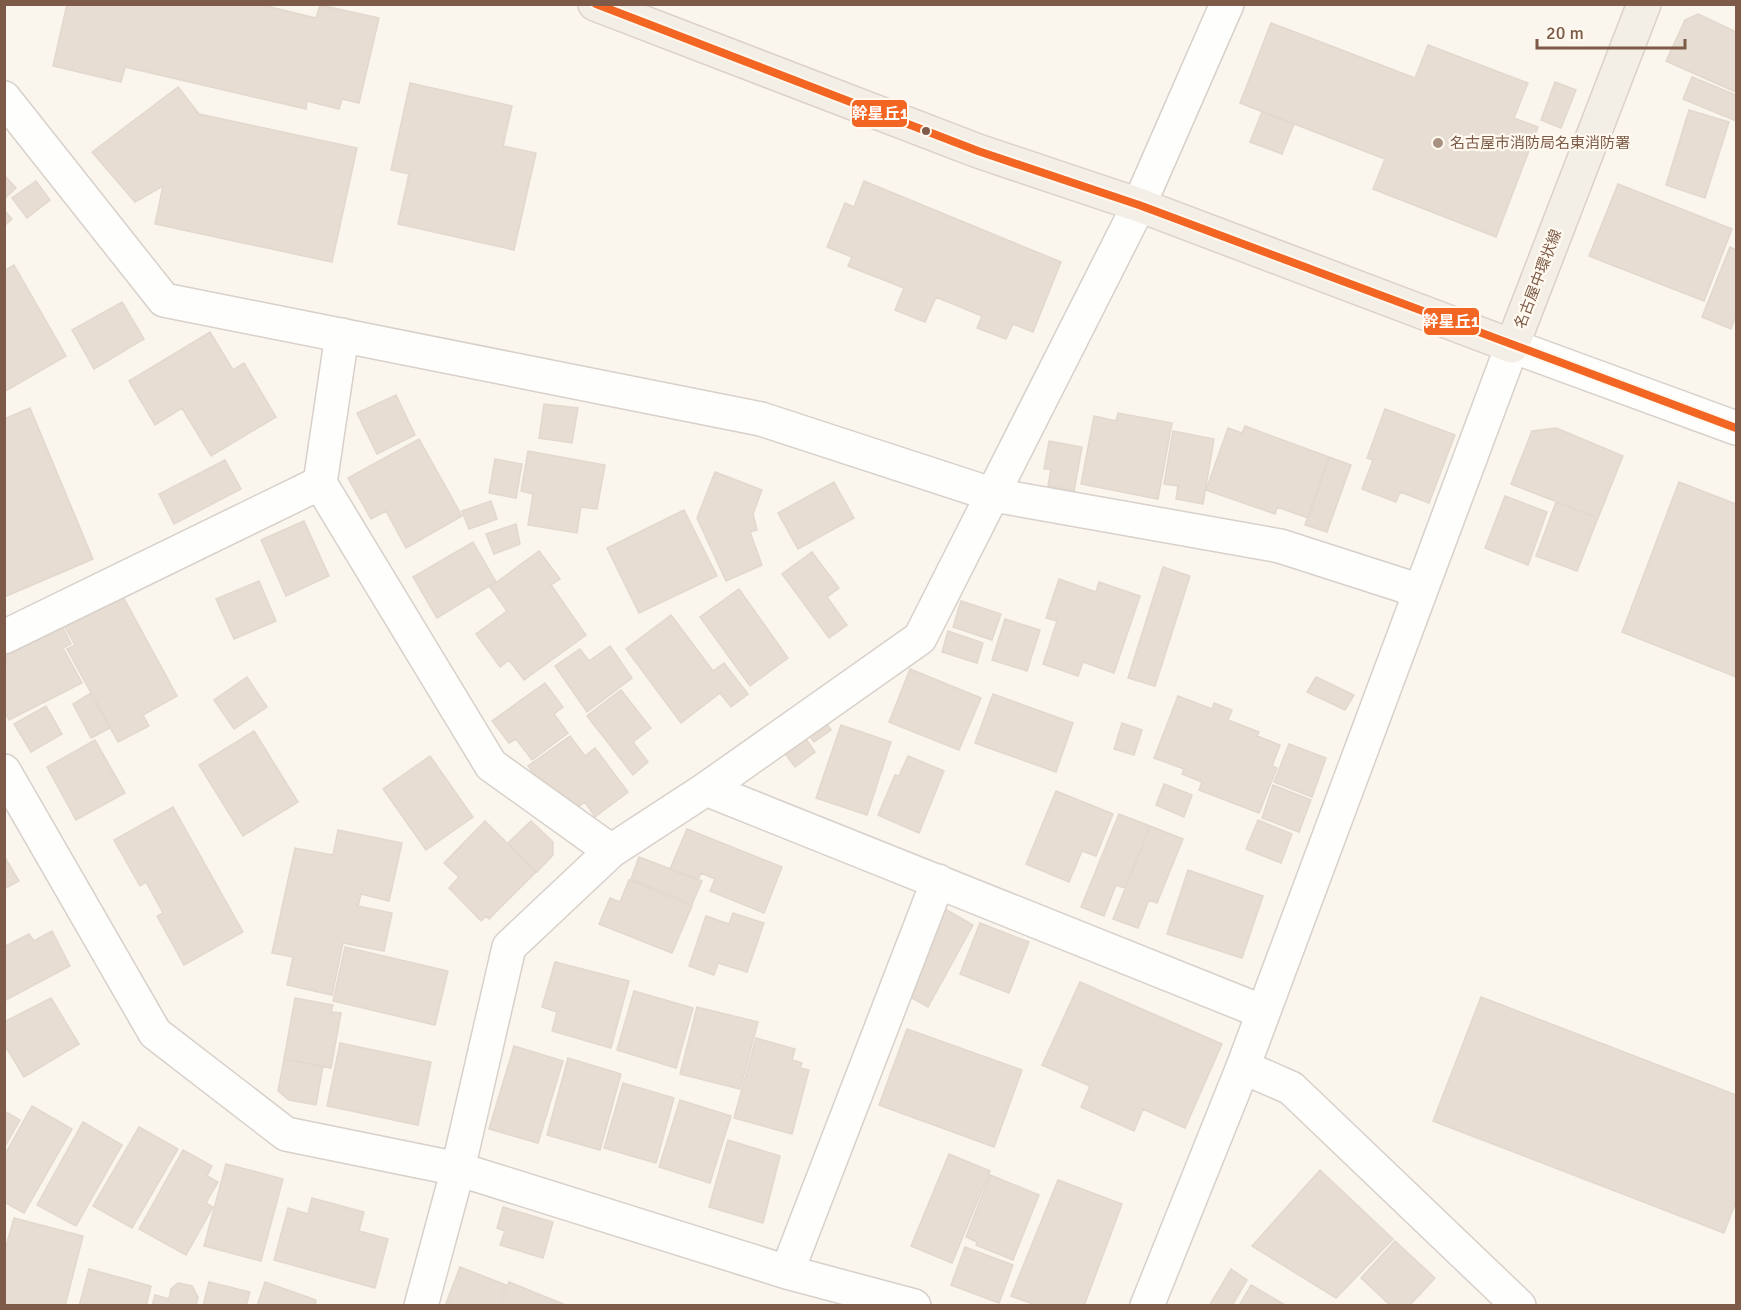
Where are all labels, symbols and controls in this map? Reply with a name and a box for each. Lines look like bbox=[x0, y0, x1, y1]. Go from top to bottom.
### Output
scale bar bbox=[1537, 12, 1686, 50]
text: 20 m bbox=[1546, 22, 1584, 44]
line badge: 幹星丘1 bbox=[851, 99, 908, 128]
text: 幹星丘1 bbox=[852, 104, 909, 124]
unlabelled marker bbox=[920, 125, 932, 137]
place label: 名古屋市消防局名東消防署 bbox=[1450, 134, 1630, 152]
marker: 名古屋市消防局名東消防署 bbox=[1431, 136, 1445, 150]
street label: 名古屋中環状線 bbox=[1511, 227, 1565, 331]
line badge: 幹星丘1 bbox=[1423, 307, 1480, 336]
text: 幹星丘1 bbox=[1423, 312, 1480, 332]

